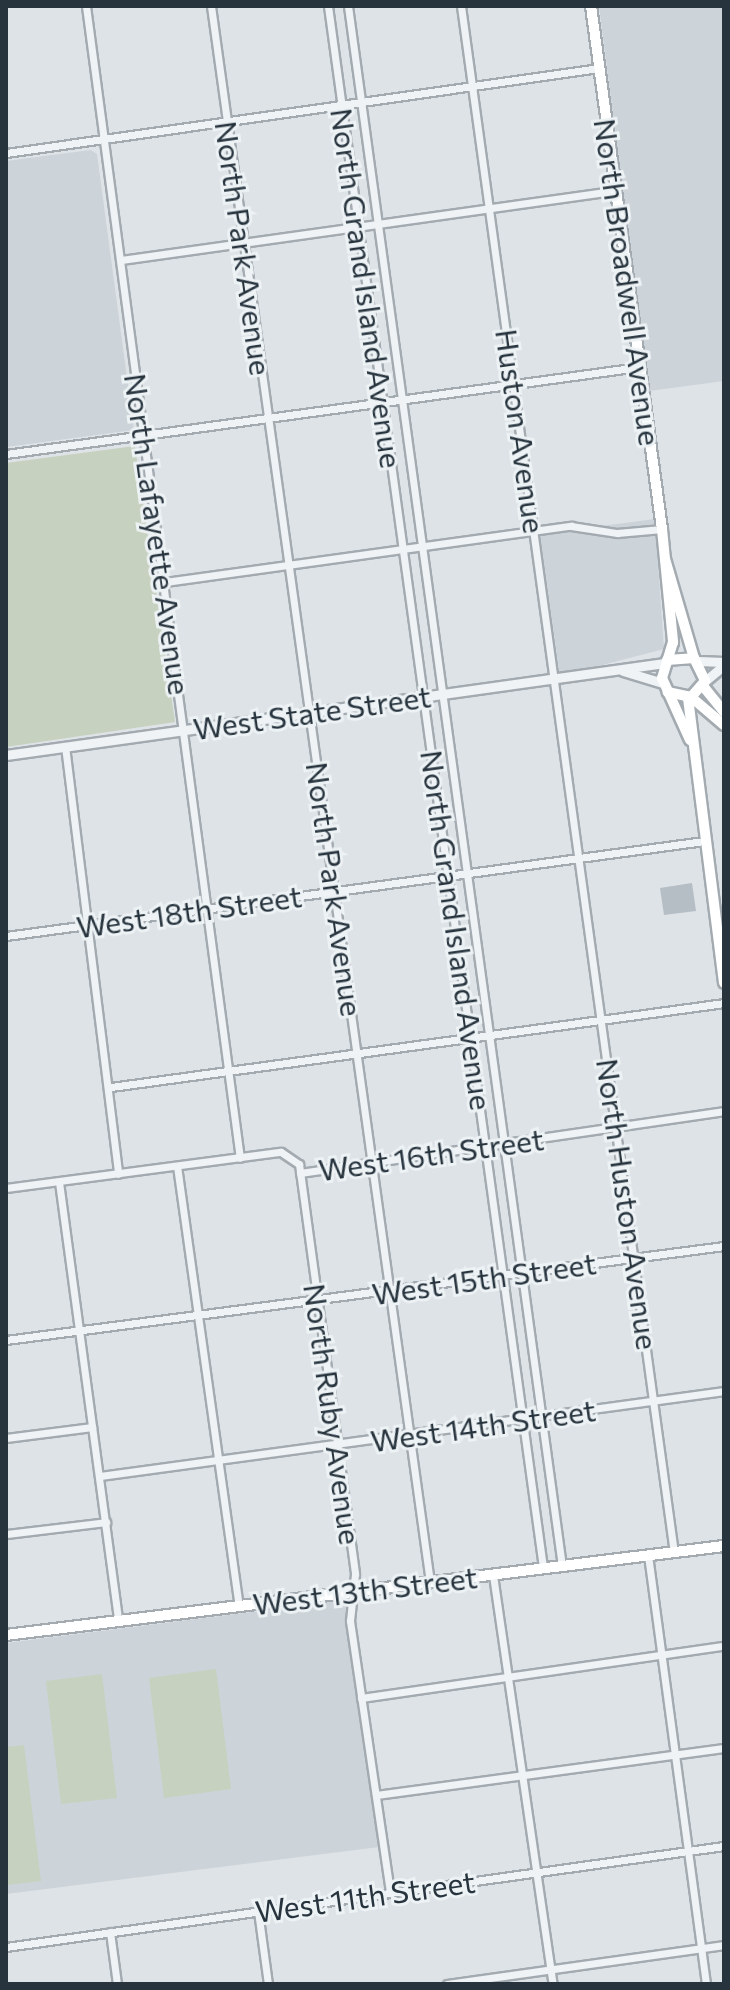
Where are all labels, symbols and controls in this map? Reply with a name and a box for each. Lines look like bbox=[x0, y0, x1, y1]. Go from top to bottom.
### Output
street label: North Grand Island Avenue bbox=[324, 106, 410, 470]
street label: North Broadwell Avenue bbox=[587, 116, 669, 448]
street label: North Park Avenue bbox=[208, 119, 280, 377]
street label: Huston Avenue bbox=[489, 327, 553, 535]
street label: North Lafayette Avenue bbox=[118, 371, 198, 697]
street label: West State Street bbox=[191, 677, 433, 747]
street label: North Grand Island Avenue bbox=[414, 748, 500, 1112]
street label: North Park Avenue bbox=[299, 760, 371, 1018]
street label: West 18th Street bbox=[74, 877, 304, 945]
street label: North Huston Avenue bbox=[590, 1056, 666, 1352]
street label: West 16th Street bbox=[316, 1120, 546, 1188]
street label: West 15th Street bbox=[370, 1244, 598, 1312]
street label: North Ruby Avenue bbox=[297, 1281, 369, 1547]
street label: West 14th Street bbox=[368, 1391, 598, 1459]
street label: West 13th Street bbox=[251, 1558, 479, 1622]
street label: West 11th Street bbox=[253, 1863, 477, 1929]

